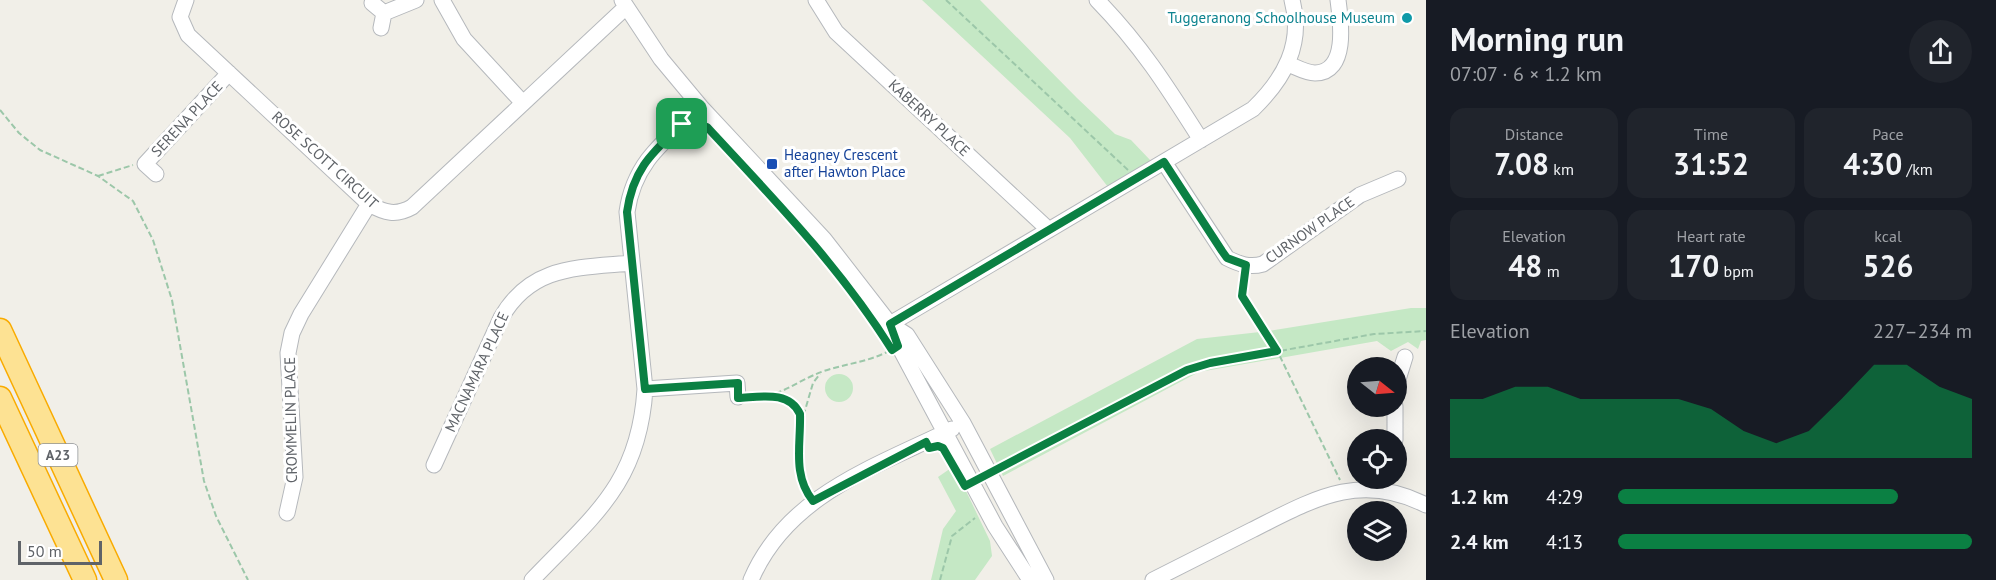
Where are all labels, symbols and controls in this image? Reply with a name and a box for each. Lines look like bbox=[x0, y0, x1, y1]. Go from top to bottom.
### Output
place label: Tuggeranong Schoolhouse Museum bbox=[1168, 8, 1395, 27]
marker: Tuggeranong Schoolhouse Museum bbox=[1400, 11, 1414, 25]
text: Morning run bbox=[1450, 17, 1624, 60]
button: share bbox=[1909, 20, 1972, 83]
text: 07:07 · 6 × 1.2 km bbox=[1450, 61, 1602, 87]
street label: KABERRY PLACE bbox=[885, 75, 974, 160]
street label: SERENA PLACE bbox=[147, 77, 226, 160]
pin bbox=[656, 98, 707, 149]
street label: ROSE SCOTT CIRCUIT bbox=[268, 107, 383, 213]
icon: arrive bbox=[665, 107, 698, 140]
text: Distance bbox=[1505, 124, 1563, 144]
text: Time bbox=[1694, 124, 1728, 144]
text: Pace bbox=[1872, 124, 1904, 144]
text: 7.08 bbox=[1494, 144, 1549, 183]
text: 31:52 bbox=[1673, 144, 1749, 183]
text: 4:30 bbox=[1843, 144, 1902, 183]
place label: Heagney Crescent after Hawton Place bbox=[784, 145, 906, 181]
marker: Heagney Crescent after Hawton Place bbox=[765, 157, 779, 171]
text: km bbox=[1549, 159, 1574, 179]
text: /km bbox=[1902, 159, 1933, 179]
street label: CURNOW PLACE bbox=[1261, 192, 1358, 267]
text: Elevation bbox=[1502, 226, 1566, 246]
text: Heart rate bbox=[1676, 226, 1746, 246]
text: kcal bbox=[1874, 226, 1902, 246]
text: 48 bbox=[1508, 246, 1542, 285]
text: 170 bbox=[1668, 246, 1719, 285]
text: 526 bbox=[1862, 246, 1914, 285]
text: m bbox=[1542, 261, 1560, 281]
text: bpm bbox=[1719, 261, 1754, 281]
street label: MACNAMARA PLACE bbox=[440, 309, 513, 435]
text: Elevation bbox=[1450, 318, 1530, 344]
text: 227–234 m bbox=[1873, 318, 1972, 344]
street label: CROMMELIN PLACE bbox=[280, 357, 301, 483]
north arrow bbox=[1347, 357, 1407, 417]
map controls bbox=[1347, 357, 1407, 561]
button: locate bbox=[1347, 429, 1407, 489]
road number: A23 bbox=[38, 444, 78, 466]
text: 1.2 km bbox=[1450, 484, 1509, 510]
text: 4:29 bbox=[1546, 484, 1583, 510]
button: layers bbox=[1347, 501, 1407, 561]
text: 2.4 km bbox=[1450, 529, 1509, 555]
text: 4:13 bbox=[1546, 529, 1583, 555]
scale bar bbox=[18, 538, 102, 566]
text: 50 m bbox=[27, 541, 62, 561]

